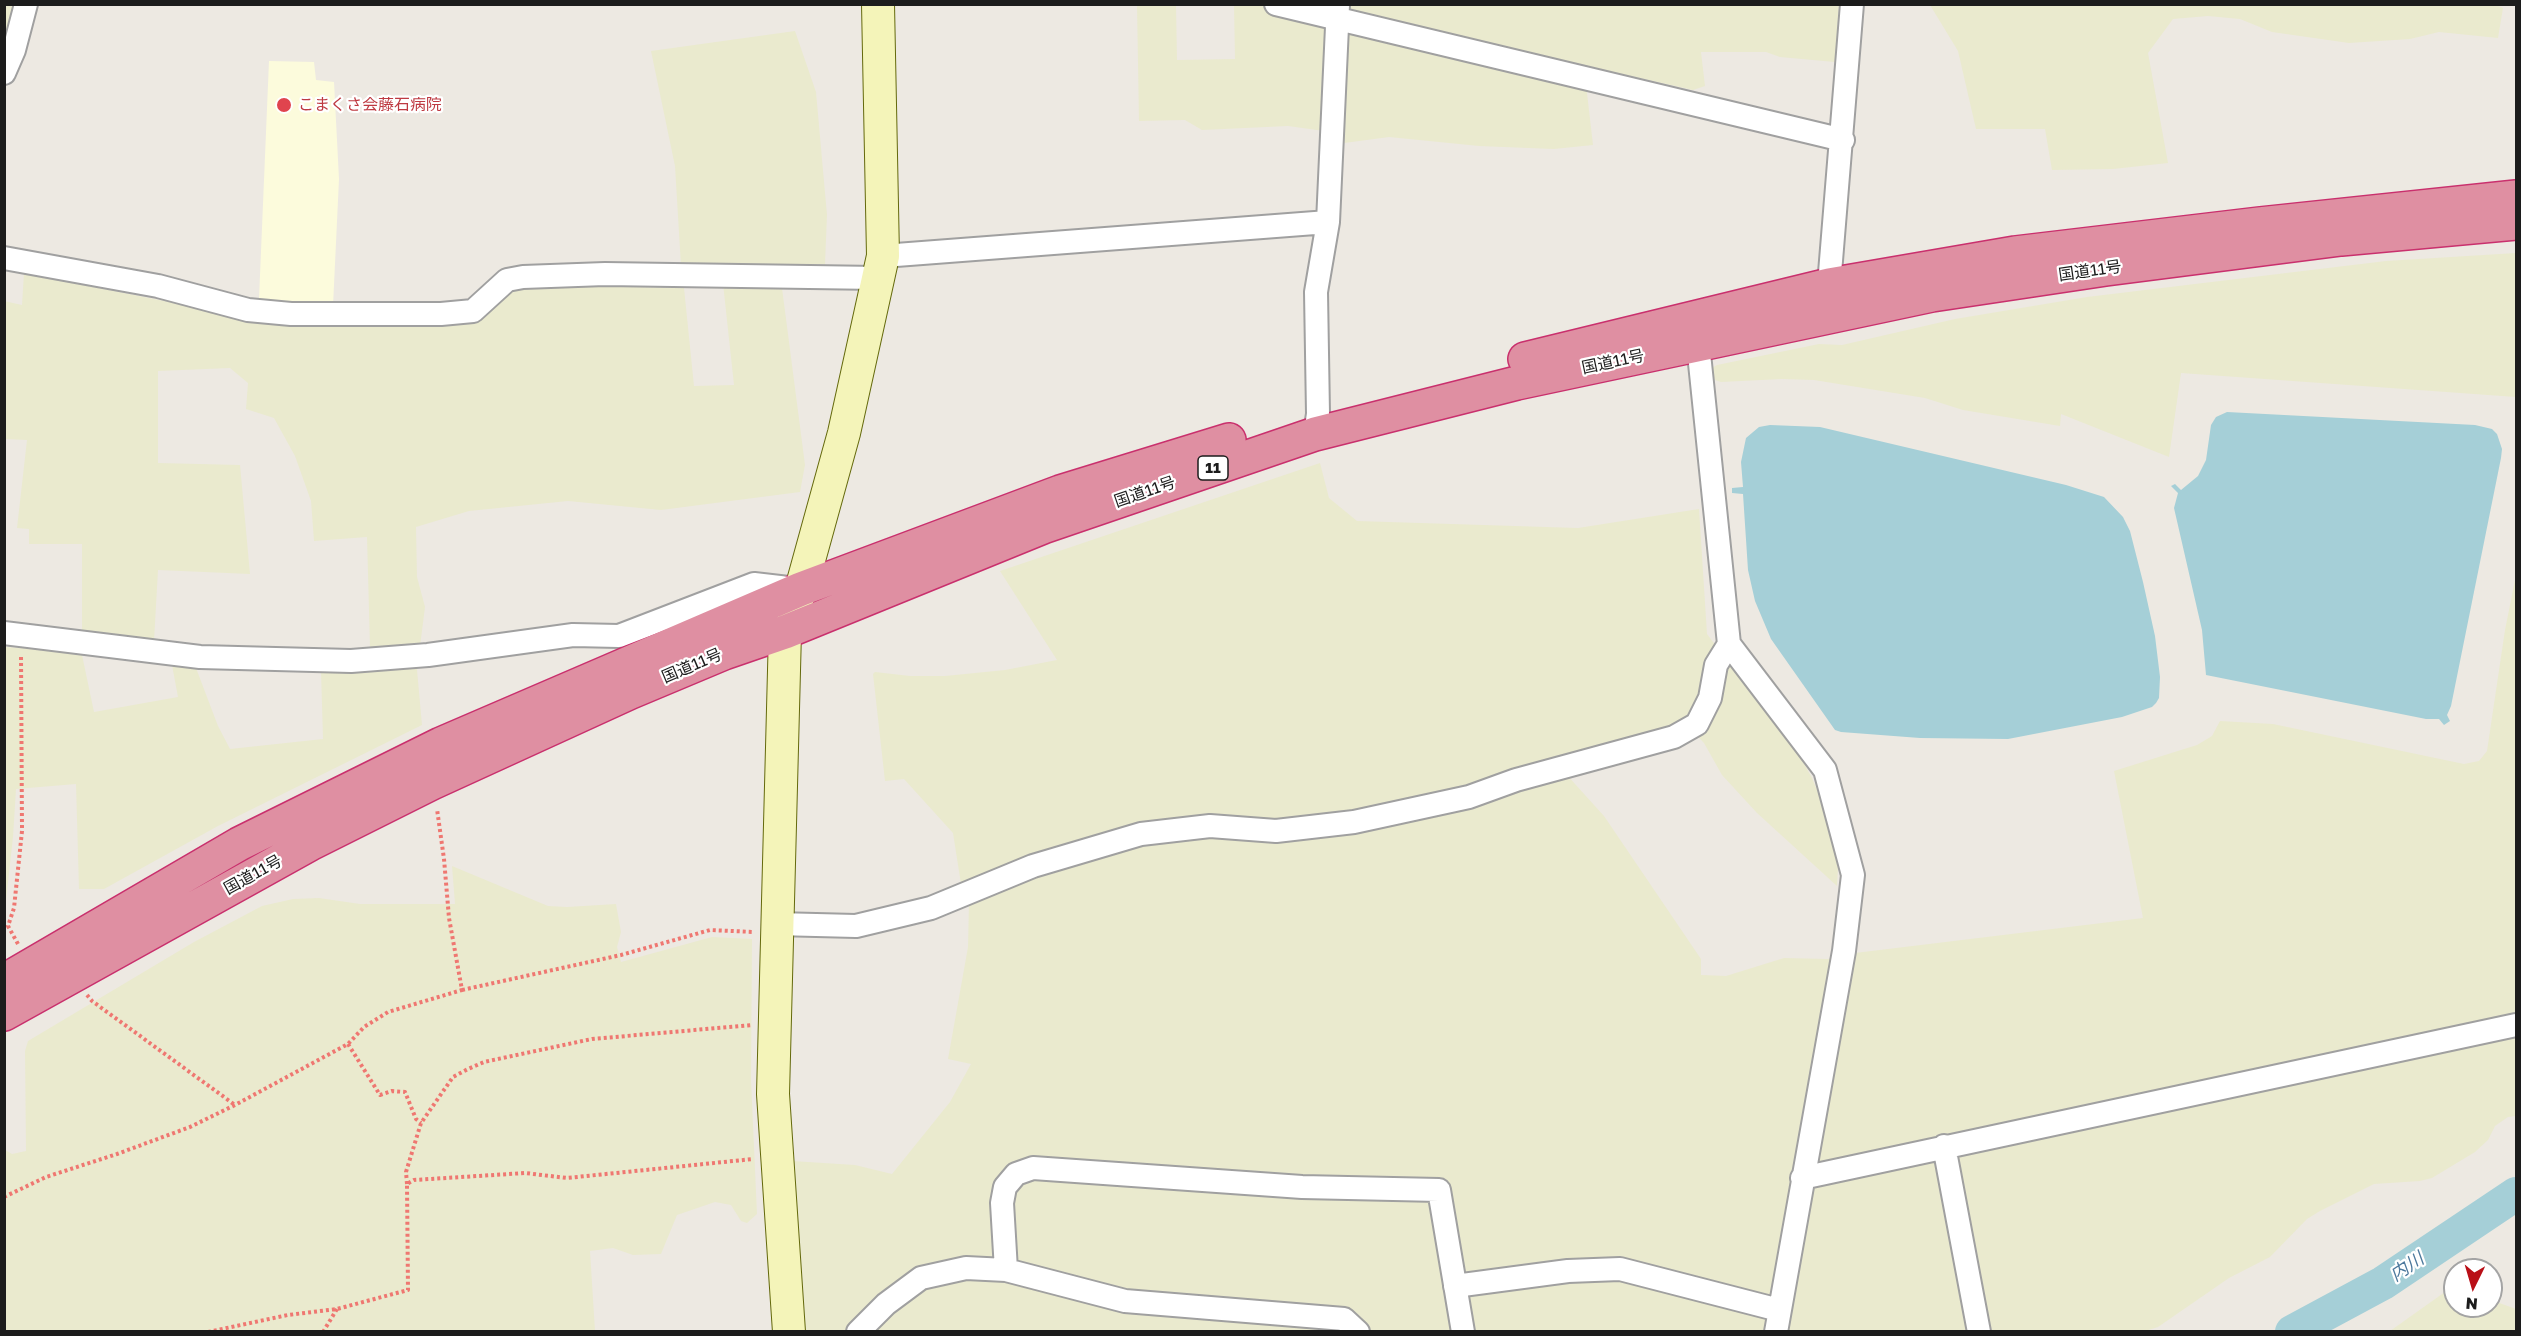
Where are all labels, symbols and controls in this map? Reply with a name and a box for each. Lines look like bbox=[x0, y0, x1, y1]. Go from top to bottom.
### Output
place label: こまくさ会藤石病院 bbox=[298, 95, 442, 115]
marker: こまくさ会藤石病院 bbox=[275, 96, 293, 114]
street label: 国道11号 bbox=[2057, 257, 2123, 285]
street label: 国道11号 bbox=[1580, 346, 1646, 378]
road number: 11 bbox=[1198, 456, 1228, 480]
street label: 国道11号 bbox=[1112, 473, 1178, 511]
street label: 国道11号 bbox=[659, 645, 725, 687]
street label: 国道11号 bbox=[221, 851, 285, 899]
water label: 内川 bbox=[2386, 1248, 2428, 1286]
north arrow bbox=[2443, 1258, 2503, 1318]
text: N bbox=[2465, 1293, 2479, 1314]

